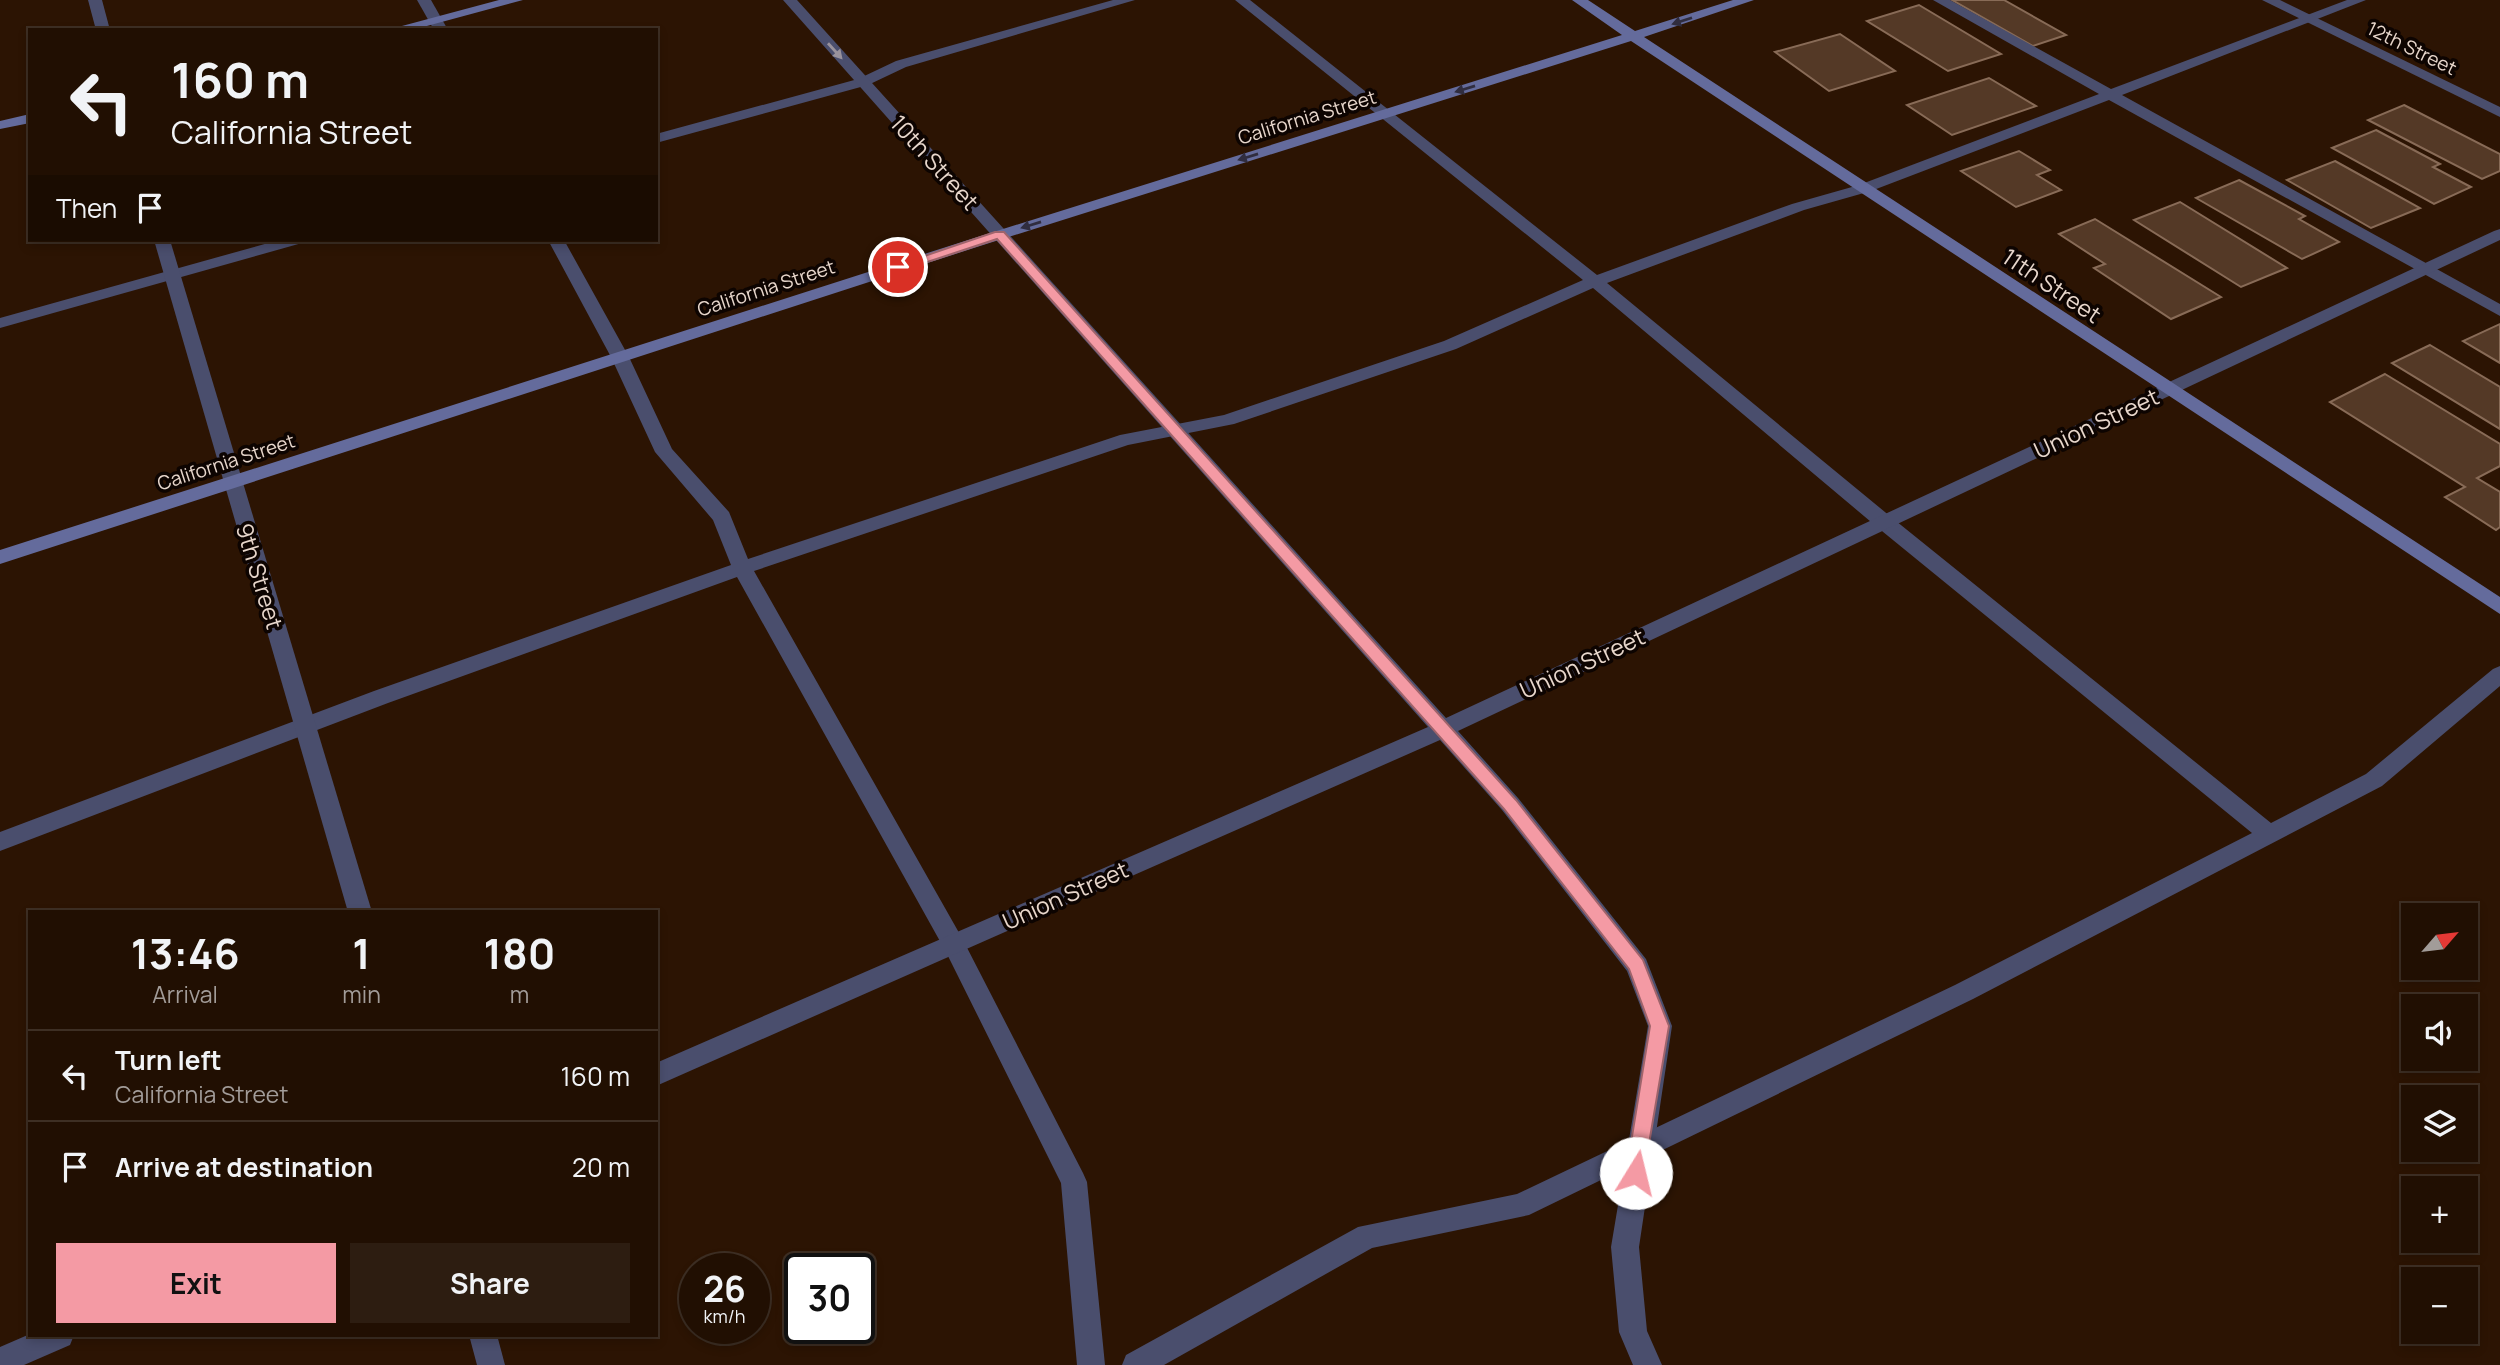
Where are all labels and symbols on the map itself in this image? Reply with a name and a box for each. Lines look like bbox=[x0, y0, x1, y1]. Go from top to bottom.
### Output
street label: 12th Street bbox=[2363, 15, 2461, 81]
one-way arrow bbox=[1671, 16, 1692, 27]
one-way arrow bbox=[827, 42, 843, 60]
street label: California Street bbox=[1235, 84, 1379, 150]
one-way arrow bbox=[1454, 84, 1475, 95]
street label: 10th Street bbox=[884, 107, 986, 217]
one-way arrow bbox=[1237, 152, 1258, 163]
one-way arrow bbox=[1020, 220, 1041, 231]
pin bbox=[868, 237, 928, 297]
street label: 11th Street bbox=[1996, 240, 2108, 330]
street label: California Street bbox=[694, 253, 838, 323]
street label: Union Street bbox=[2028, 380, 2164, 466]
street label: California Street bbox=[154, 427, 298, 497]
street label: 9th Street bbox=[229, 519, 291, 633]
street label: Union Street bbox=[1514, 620, 1650, 706]
street label: Union Street bbox=[997, 853, 1133, 937]
north arrow bbox=[2401, 903, 2478, 980]
position arrow bbox=[1599, 1136, 1673, 1210]
speed limit sign: 30 bbox=[784, 1253, 875, 1344]

